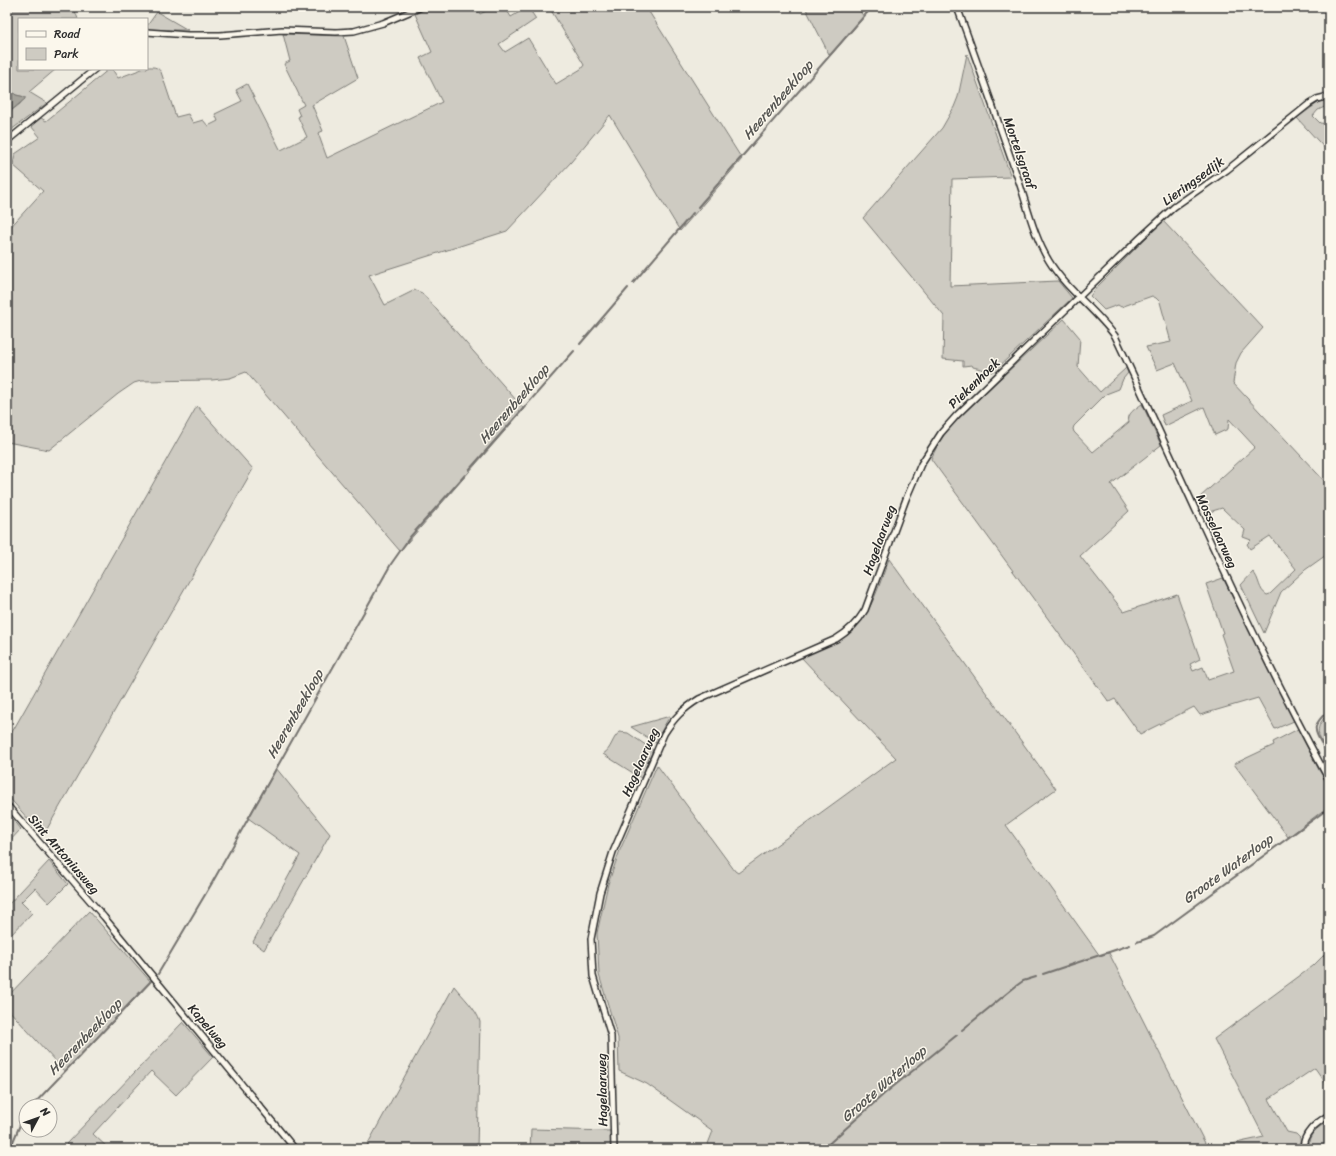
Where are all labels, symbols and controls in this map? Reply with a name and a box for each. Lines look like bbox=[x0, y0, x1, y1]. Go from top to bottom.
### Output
legend bbox=[18, 18, 148, 70]
text: Road bbox=[54, 23, 81, 45]
text: Park bbox=[54, 43, 79, 65]
water label: Heerenbeekloop bbox=[736, 53, 821, 146]
street label: Mortelsgraaf bbox=[997, 114, 1044, 194]
street label: Lieringsedijk bbox=[1157, 150, 1229, 212]
street label: Piekenhoek bbox=[943, 352, 1006, 414]
water label: Heerenbeekloop bbox=[472, 357, 557, 450]
street label: Mosselaarweg bbox=[1190, 490, 1245, 573]
street label: Hagelaarweg bbox=[856, 501, 902, 578]
water label: Heerenbeekloop bbox=[259, 663, 331, 763]
street label: Hagelaarweg bbox=[615, 723, 666, 800]
street label: Sint Antoniusweg bbox=[22, 808, 106, 900]
water label: Groote Waterloop bbox=[1177, 826, 1280, 911]
water label: Heerenbeekloop bbox=[42, 992, 130, 1081]
street label: Kapelweg bbox=[182, 998, 234, 1054]
water label: Groote Waterloop bbox=[835, 1038, 934, 1129]
street label: Hagelaarweg bbox=[590, 1053, 614, 1127]
north arrow bbox=[18, 1098, 58, 1138]
text: N bbox=[35, 1102, 55, 1121]

